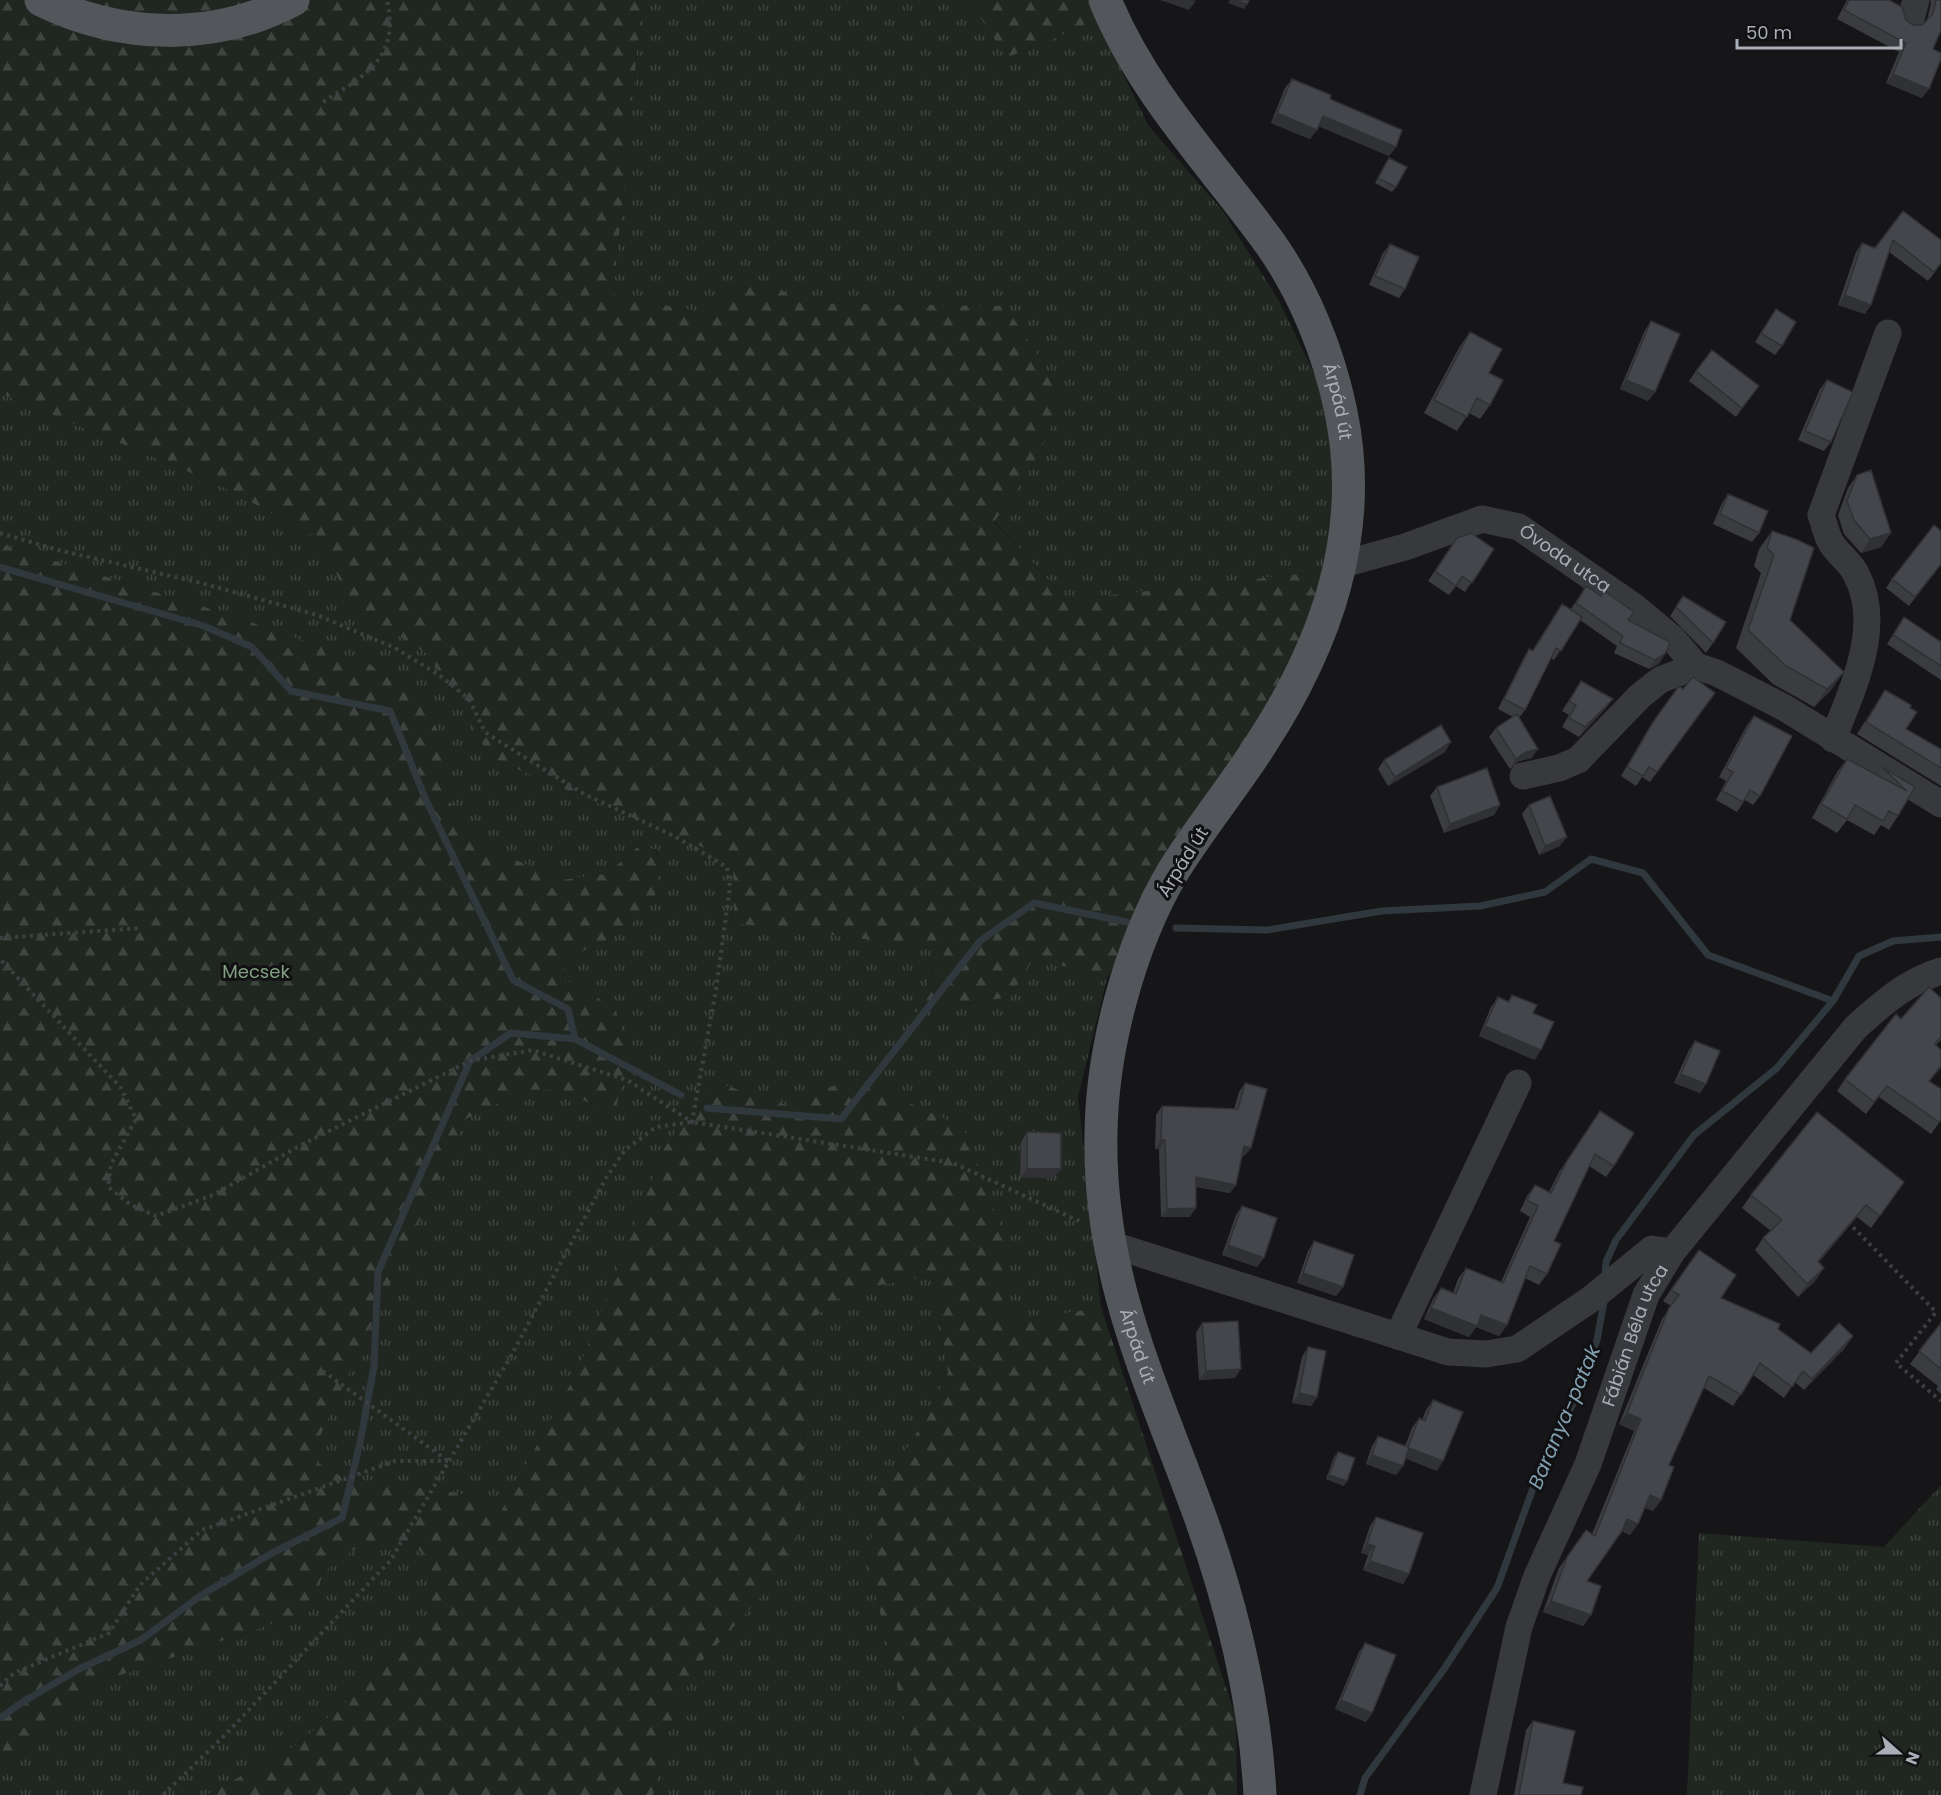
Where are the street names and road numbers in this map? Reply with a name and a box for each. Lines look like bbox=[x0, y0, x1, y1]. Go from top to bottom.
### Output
street label: Árpád út bbox=[1317, 360, 1359, 441]
street label: Óvoda utca bbox=[1514, 518, 1616, 599]
street label: Árpád út bbox=[1151, 822, 1214, 902]
street label: Fábián Béla utca bbox=[1596, 1259, 1674, 1410]
street label: Árpád út bbox=[1114, 1305, 1162, 1387]

